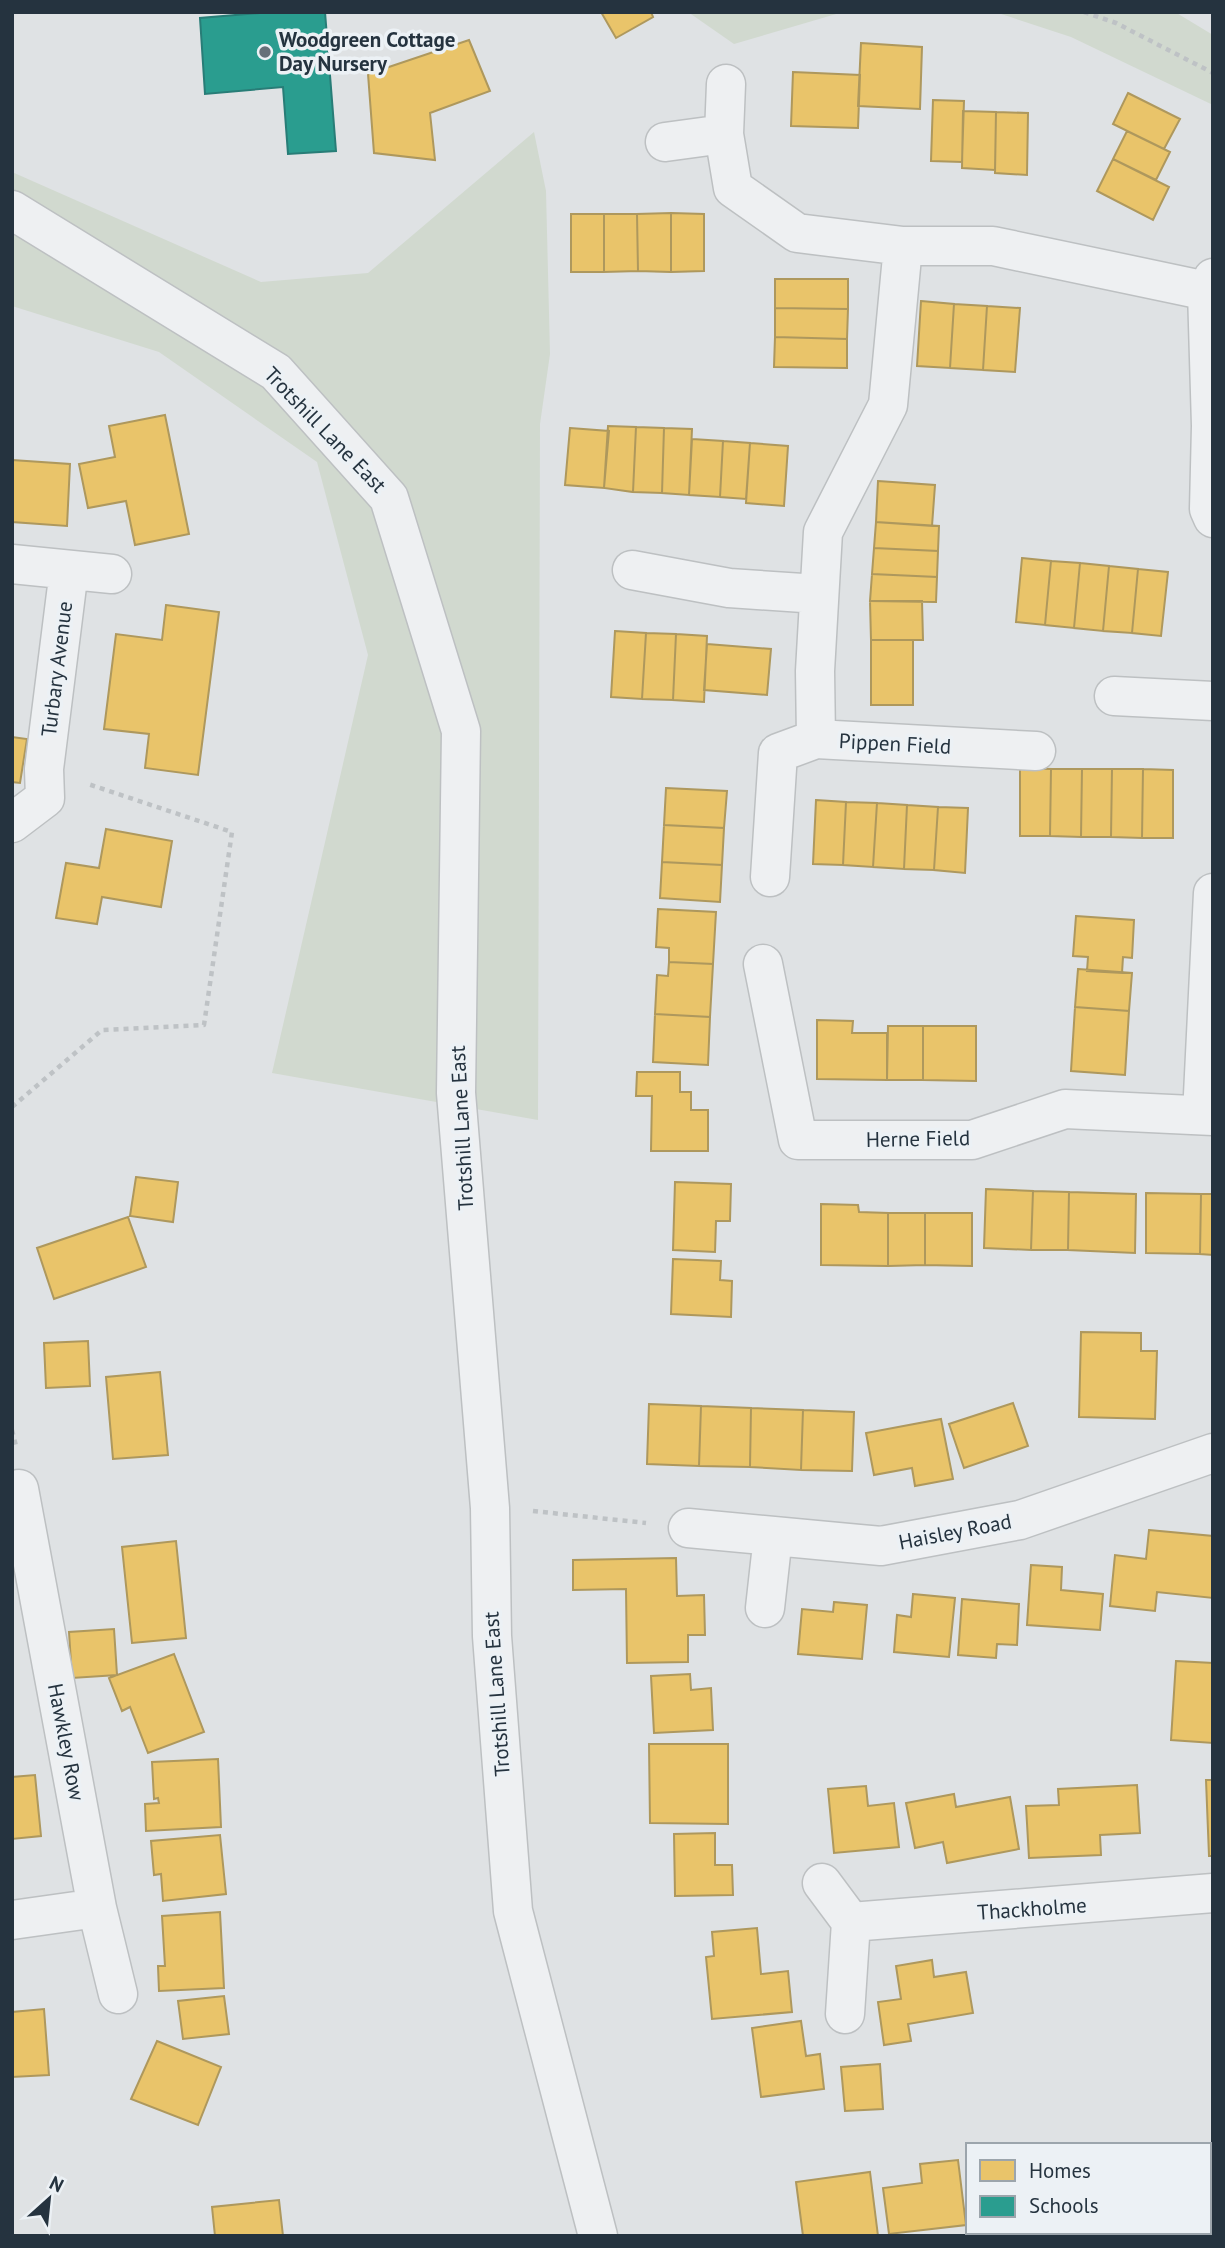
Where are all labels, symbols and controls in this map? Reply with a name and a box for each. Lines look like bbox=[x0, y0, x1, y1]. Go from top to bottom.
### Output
place label: Woodgreen Cottage Day Nursery bbox=[279, 26, 455, 77]
marker: Woodgreen Cottage Day Nursery bbox=[257, 44, 273, 60]
street label: Trotshill Lane East bbox=[258, 361, 392, 498]
street label: Turbary Avenue bbox=[35, 600, 78, 738]
street label: Pippen Field bbox=[838, 727, 952, 760]
street label: Trotshill Lane East bbox=[444, 1045, 479, 1211]
street label: Herne Field bbox=[866, 1124, 970, 1153]
street label: Haisley Road bbox=[896, 1507, 1014, 1556]
street label: Trotshill Lane East bbox=[477, 1611, 516, 1777]
street label: Hawkley Row bbox=[42, 1681, 91, 1803]
street label: Thackholme bbox=[976, 1891, 1088, 1926]
legend bbox=[966, 2143, 1211, 2234]
text: Homes bbox=[1029, 2157, 1091, 2184]
north arrow bbox=[14, 2164, 84, 2234]
text: N bbox=[46, 2170, 68, 2197]
text: Schools bbox=[1029, 2192, 1099, 2219]

